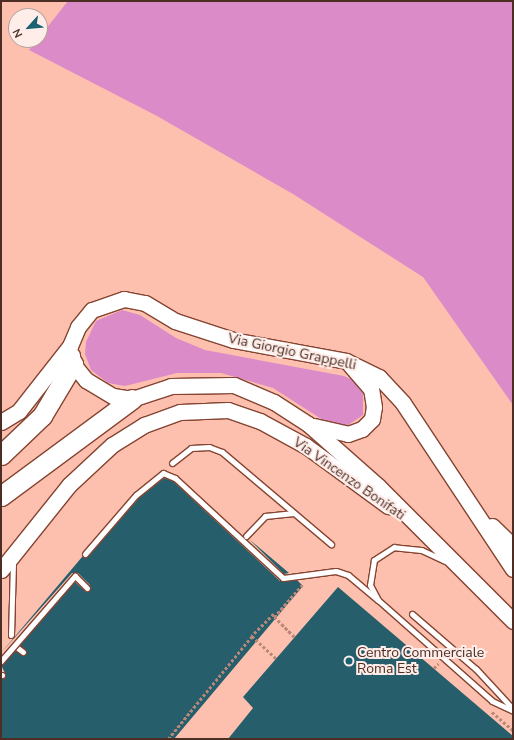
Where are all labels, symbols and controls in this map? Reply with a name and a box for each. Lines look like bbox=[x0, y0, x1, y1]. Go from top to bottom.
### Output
north arrow bbox=[8, 8, 48, 48]
text: N bbox=[9, 26, 26, 40]
street label: Via Giorgio Grappelli bbox=[226, 330, 358, 374]
street label: Via Vincenzo Bonifati bbox=[290, 434, 408, 524]
place label: Centro Commerciale Roma Est bbox=[357, 645, 484, 678]
marker: Centro Commerciale Roma Est bbox=[344, 656, 354, 666]

